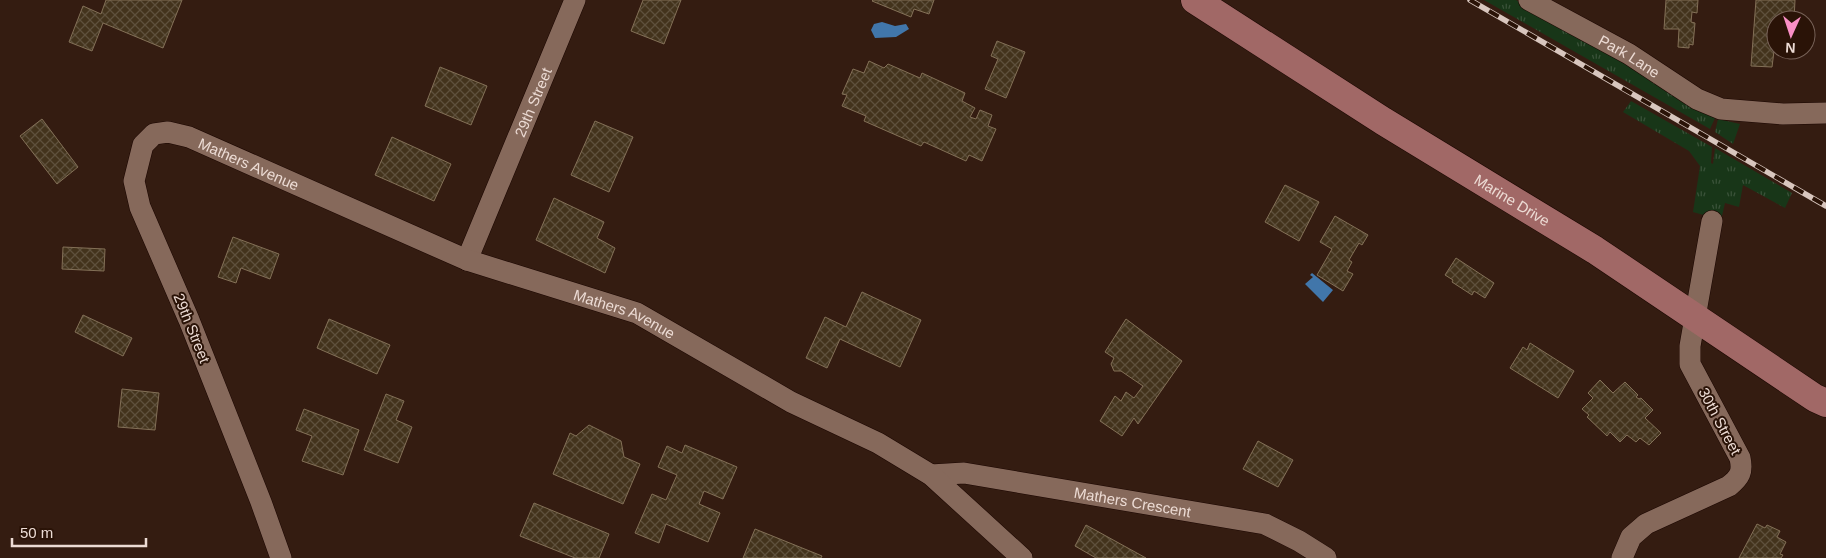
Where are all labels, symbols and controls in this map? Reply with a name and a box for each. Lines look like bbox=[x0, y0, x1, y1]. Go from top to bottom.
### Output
north arrow bbox=[1766, 10, 1816, 60]
street label: Park Lane bbox=[1596, 31, 1663, 81]
text: N bbox=[1785, 40, 1796, 56]
street label: 29th Street bbox=[511, 64, 555, 139]
street label: Mathers Avenue bbox=[196, 134, 302, 193]
street label: Marine Drive bbox=[1472, 170, 1553, 229]
street label: Mathers Avenue bbox=[572, 285, 678, 342]
street label: 29th Street bbox=[170, 291, 214, 366]
street label: 30th Street bbox=[1695, 385, 1745, 458]
street label: Mathers Crescent bbox=[1073, 483, 1193, 520]
scale bar bbox=[12, 516, 146, 548]
text: 50 m bbox=[20, 524, 53, 541]

